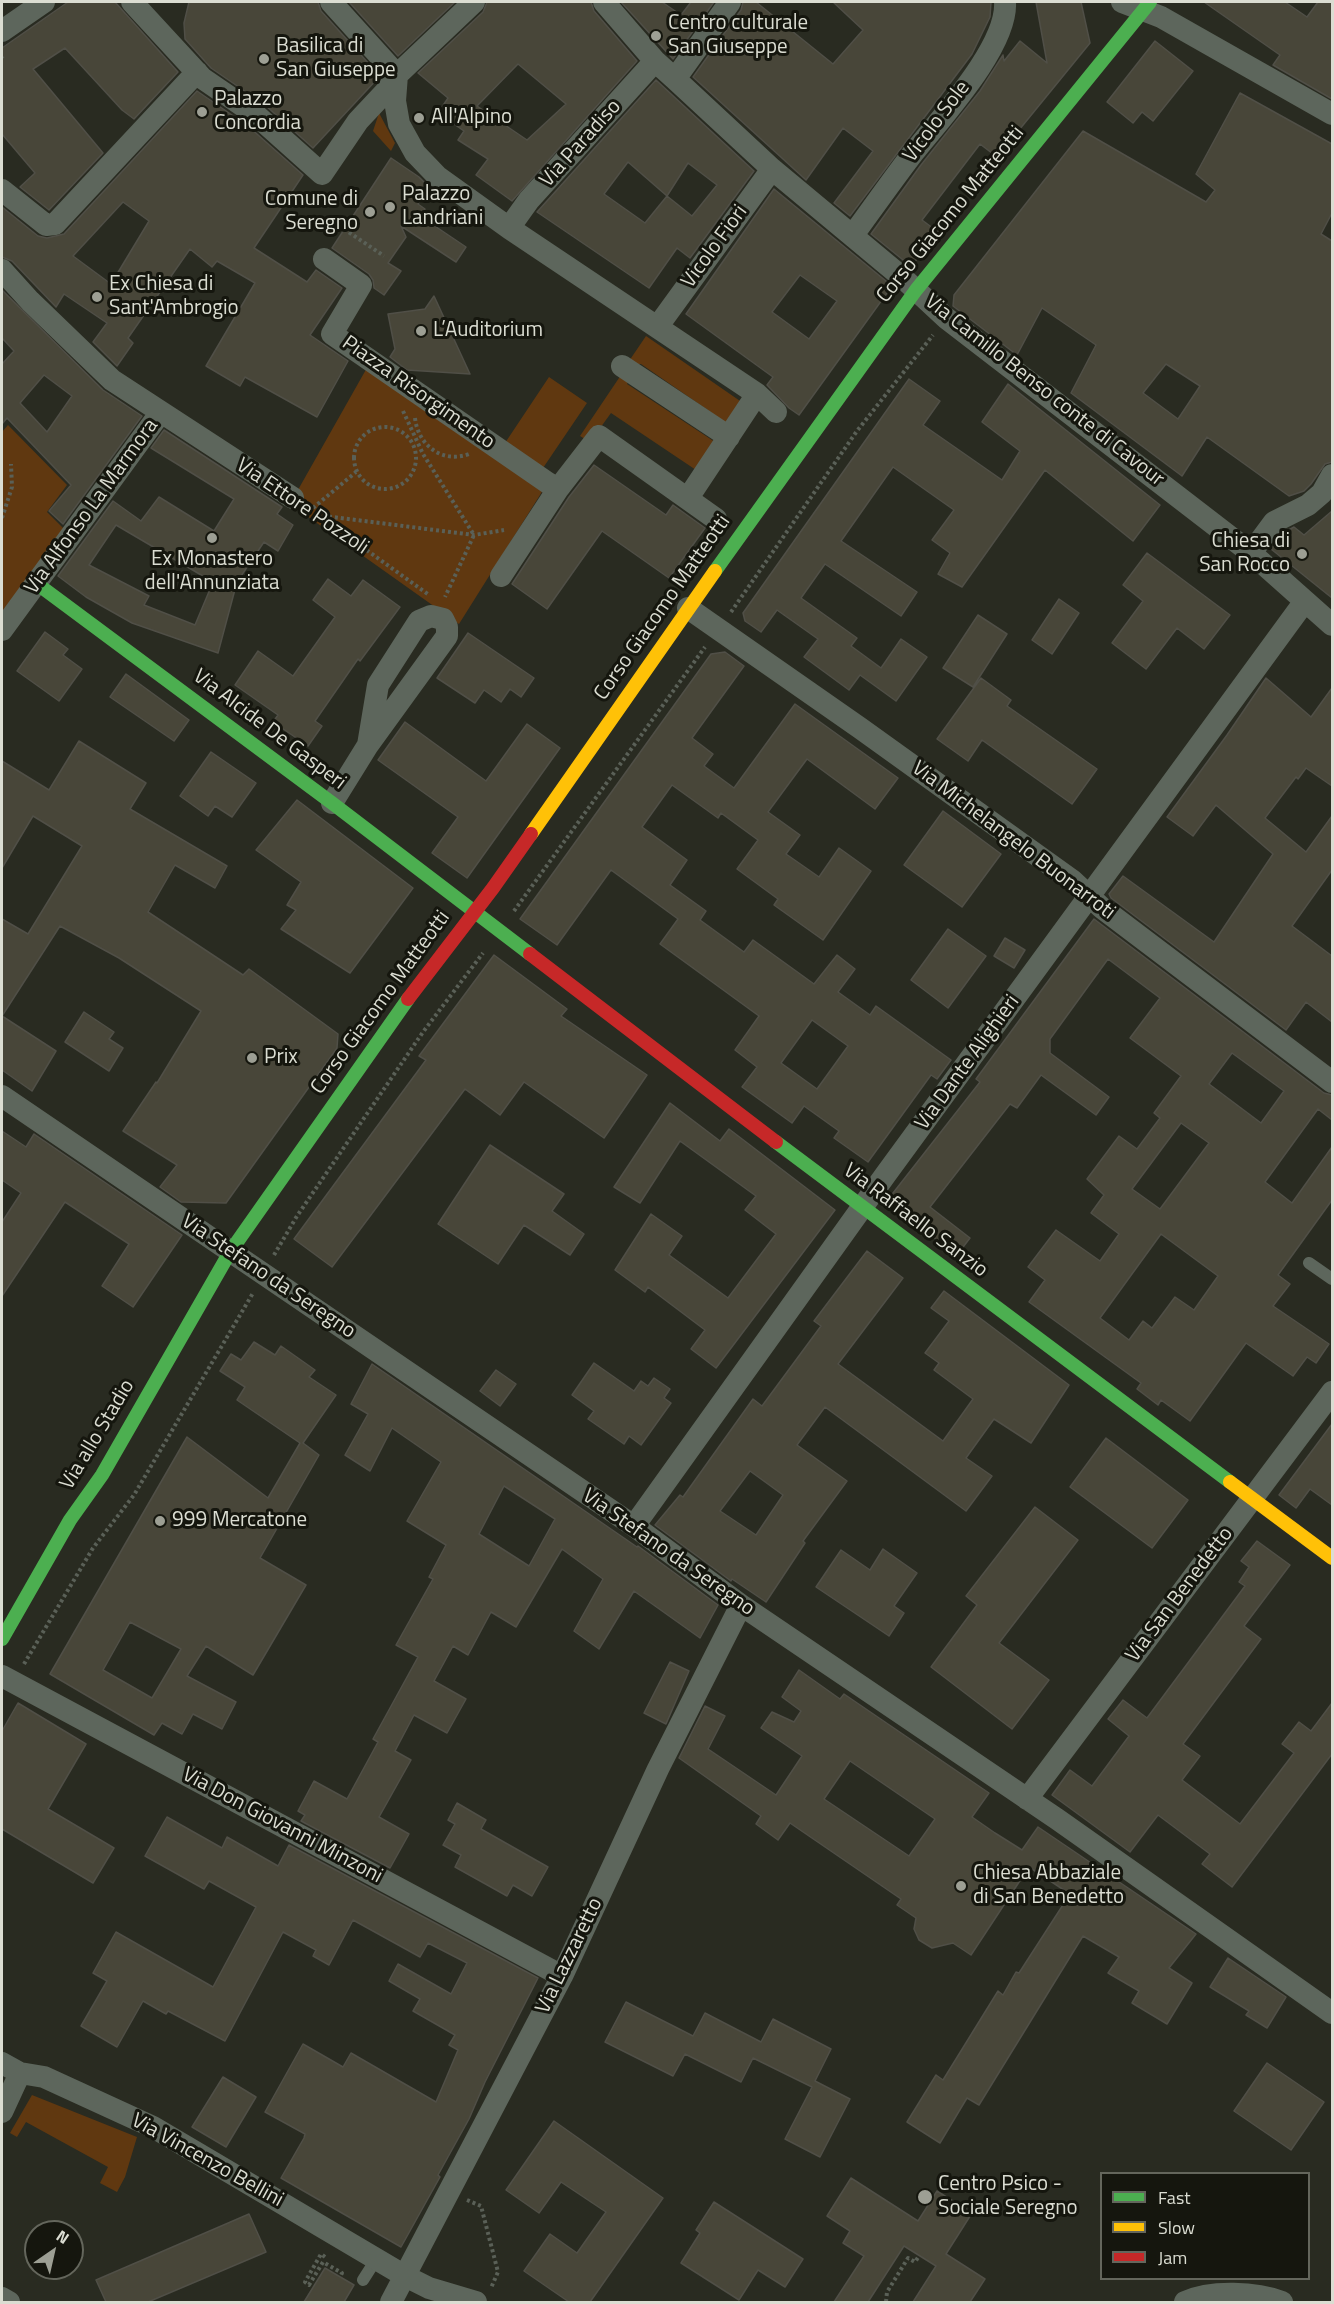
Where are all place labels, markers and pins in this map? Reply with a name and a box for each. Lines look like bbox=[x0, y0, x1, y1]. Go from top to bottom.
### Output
place label: Centro culturale San Giuseppe bbox=[668, 11, 808, 61]
marker: Centro culturale San Giuseppe bbox=[649, 29, 663, 43]
place label: Basilica di San Giuseppe bbox=[276, 34, 396, 84]
marker: Basilica di San Giuseppe bbox=[257, 52, 271, 66]
place label: Palazzo Concordia bbox=[214, 87, 301, 137]
marker: Palazzo Concordia bbox=[195, 105, 209, 119]
place label: All'Alpino bbox=[431, 105, 512, 131]
marker: All'Alpino bbox=[412, 111, 426, 125]
place label: Palazzo Landriani bbox=[402, 182, 483, 232]
place label: Comune di Seregno bbox=[265, 187, 358, 237]
marker: Palazzo Landriani bbox=[383, 200, 397, 214]
marker: Comune di Seregno bbox=[363, 205, 377, 219]
place label: Ex Chiesa di Sant'Ambrogio bbox=[109, 272, 239, 322]
marker: Ex Chiesa di Sant'Ambrogio bbox=[90, 290, 104, 304]
place label: L’Auditorium bbox=[433, 318, 543, 344]
marker: L’Auditorium bbox=[414, 324, 428, 338]
place label: Chiesa di San Rocco bbox=[1199, 529, 1290, 579]
marker: Ex Monastero dell'Annunziata bbox=[205, 531, 219, 545]
place label: Ex Monastero dell'Annunziata bbox=[145, 547, 279, 597]
marker: Chiesa di San Rocco bbox=[1295, 547, 1309, 561]
place label: Prix bbox=[264, 1045, 298, 1071]
marker: Prix bbox=[245, 1051, 259, 1065]
place label: 999 Mercatone bbox=[172, 1508, 307, 1534]
marker: 999 Mercatone bbox=[153, 1514, 167, 1528]
place label: Chiesa Abbaziale di San Benedetto bbox=[973, 1861, 1124, 1911]
marker: Chiesa Abbaziale di San Benedetto bbox=[954, 1879, 968, 1893]
place label: Centro Psico - Sociale Seregno bbox=[938, 2172, 1078, 2222]
marker: Centro Psico - Sociale Seregno bbox=[916, 2188, 934, 2206]

